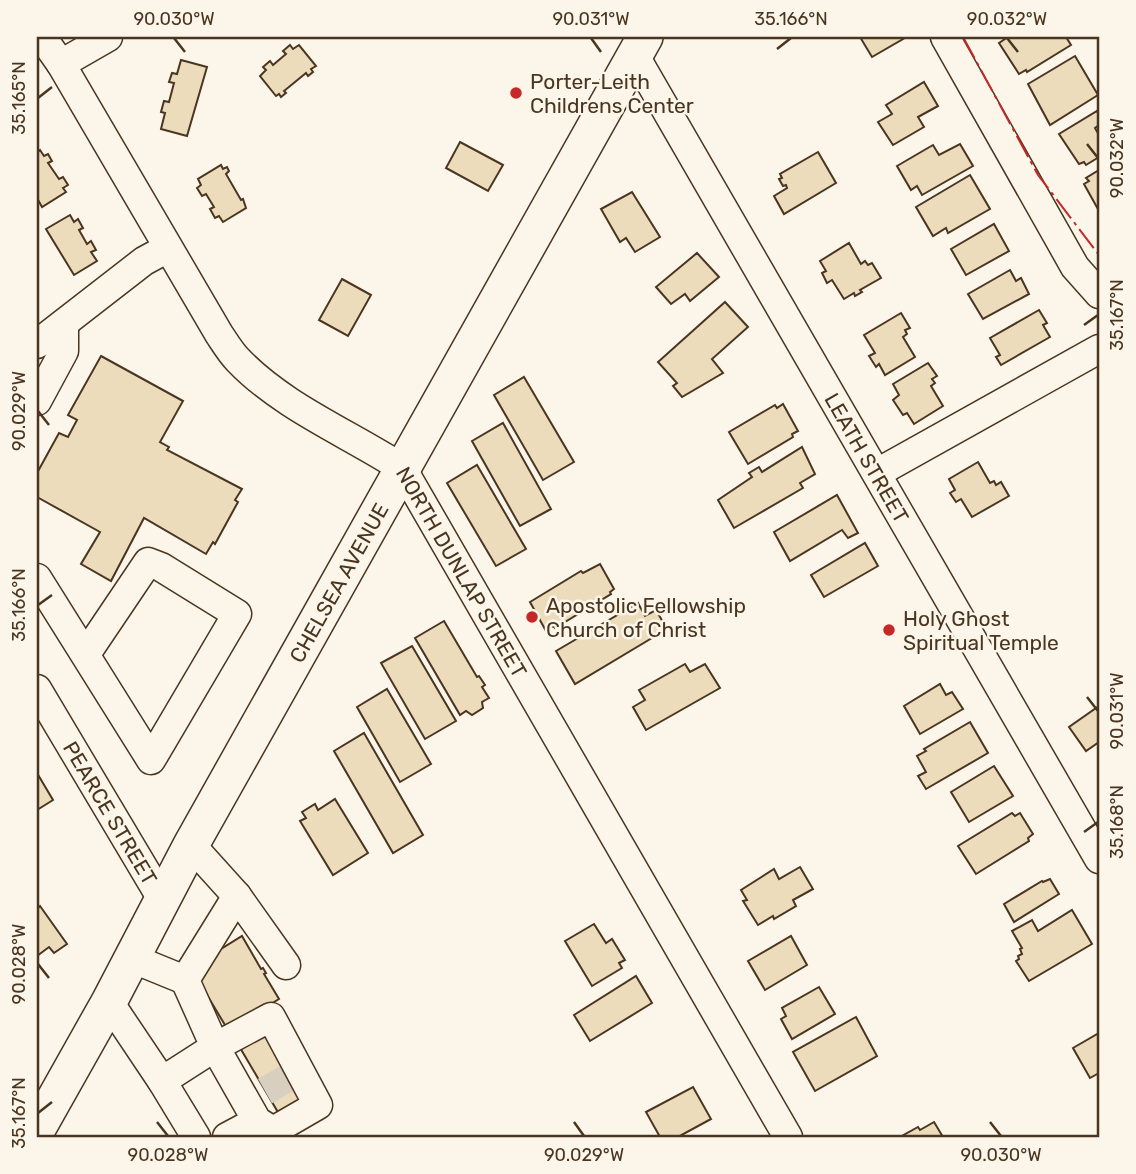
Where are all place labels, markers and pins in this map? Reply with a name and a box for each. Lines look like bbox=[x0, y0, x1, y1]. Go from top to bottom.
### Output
place label: Porter-Leith Childrens Center bbox=[530, 69, 694, 118]
marker: Porter-Leith Childrens Center bbox=[508, 85, 524, 101]
place label: Apostolic Fellowship Church of Christ bbox=[546, 593, 746, 642]
place label: Holy Ghost Spiritual Temple bbox=[903, 606, 1059, 655]
marker: Apostolic Fellowship Church of Christ bbox=[524, 609, 540, 625]
marker: Holy Ghost Spiritual Temple bbox=[881, 622, 897, 638]

